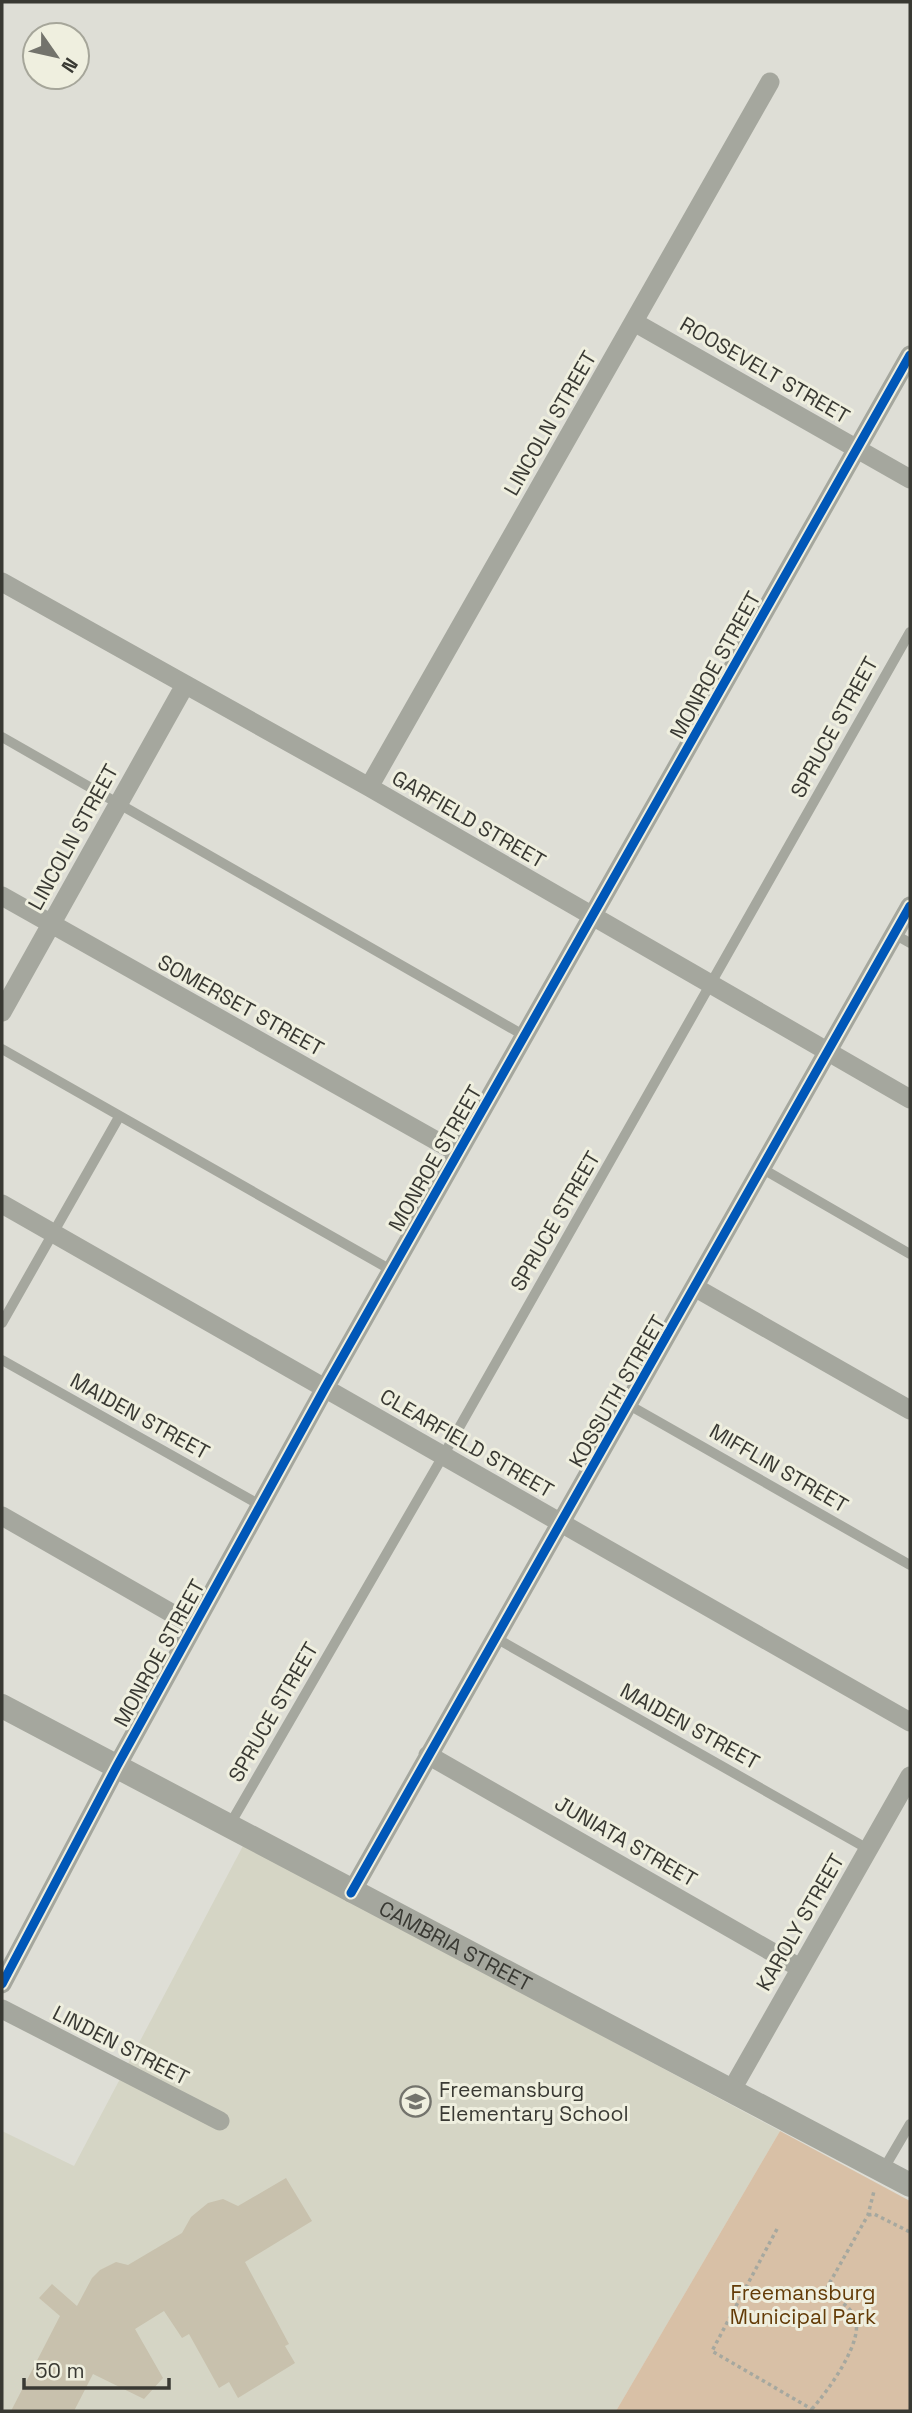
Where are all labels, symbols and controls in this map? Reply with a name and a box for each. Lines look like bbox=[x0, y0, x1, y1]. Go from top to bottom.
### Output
north arrow bbox=[21, 21, 91, 91]
text: N bbox=[56, 53, 84, 77]
street label: ROOSEVELT STREET bbox=[675, 310, 855, 430]
street label: LINCOLN STREET bbox=[498, 346, 602, 500]
street label: MONROE STREET bbox=[663, 587, 767, 743]
street label: SPRUCE STREET bbox=[784, 652, 884, 802]
street label: LINCOLN STREET bbox=[22, 759, 124, 915]
street label: GARFIELD STREET bbox=[387, 764, 551, 874]
street label: SOMERSET STREET bbox=[153, 948, 329, 1062]
street label: MONROE STREET bbox=[382, 1080, 488, 1236]
street label: SPRUCE STREET bbox=[504, 1146, 606, 1296]
street label: KOSSUTH STREET bbox=[562, 1310, 672, 1472]
street label: MAIDEN STREET bbox=[65, 1367, 215, 1465]
street label: CLEARFIELD STREET bbox=[375, 1382, 559, 1504]
street label: MIFFLIN STREET bbox=[705, 1417, 853, 1519]
street label: MONROE STREET bbox=[107, 1575, 211, 1731]
street label: SPRUCE STREET bbox=[222, 1637, 324, 1787]
street label: MAIDEN STREET bbox=[615, 1677, 765, 1775]
street label: JUNIATA STREET bbox=[550, 1789, 702, 1893]
street label: KAROLY STREET bbox=[750, 1849, 850, 1995]
street label: CAMBRIA STREET bbox=[375, 1894, 537, 1997]
street label: LINDEN STREET bbox=[48, 1999, 194, 2091]
place label: Freemansburg Elementary School bbox=[439, 2076, 629, 2127]
school or university icon: Freemansburg Elementary School bbox=[399, 2084, 433, 2118]
park label: Freemansburg Municipal Park bbox=[730, 2279, 876, 2330]
scale bar bbox=[24, 2346, 170, 2390]
text: 50 m bbox=[35, 2357, 85, 2384]

